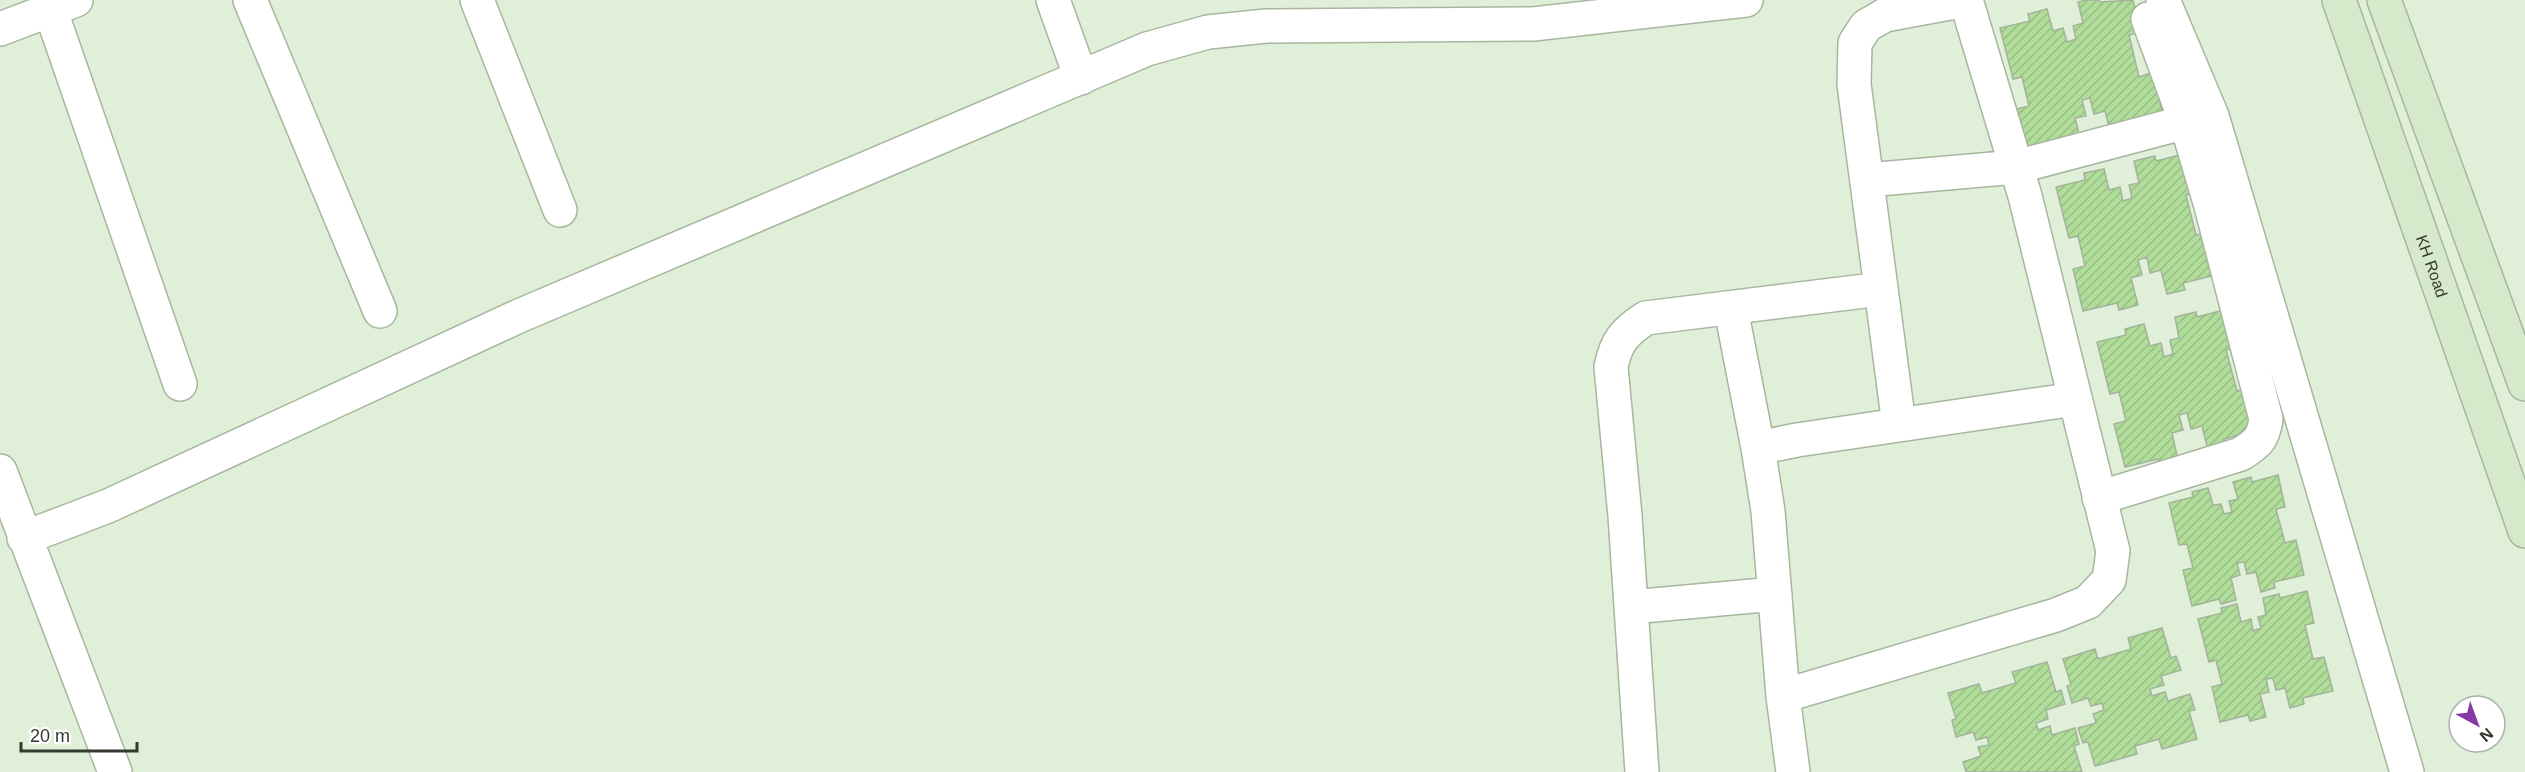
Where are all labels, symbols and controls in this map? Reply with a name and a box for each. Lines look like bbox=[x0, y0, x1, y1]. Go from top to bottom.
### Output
street label: KH Road bbox=[2413, 233, 2451, 300]
north arrow bbox=[2447, 694, 2507, 754]
scale bar bbox=[21, 715, 136, 753]
text: N bbox=[2477, 725, 2496, 745]
text: 20 m bbox=[30, 726, 70, 746]

